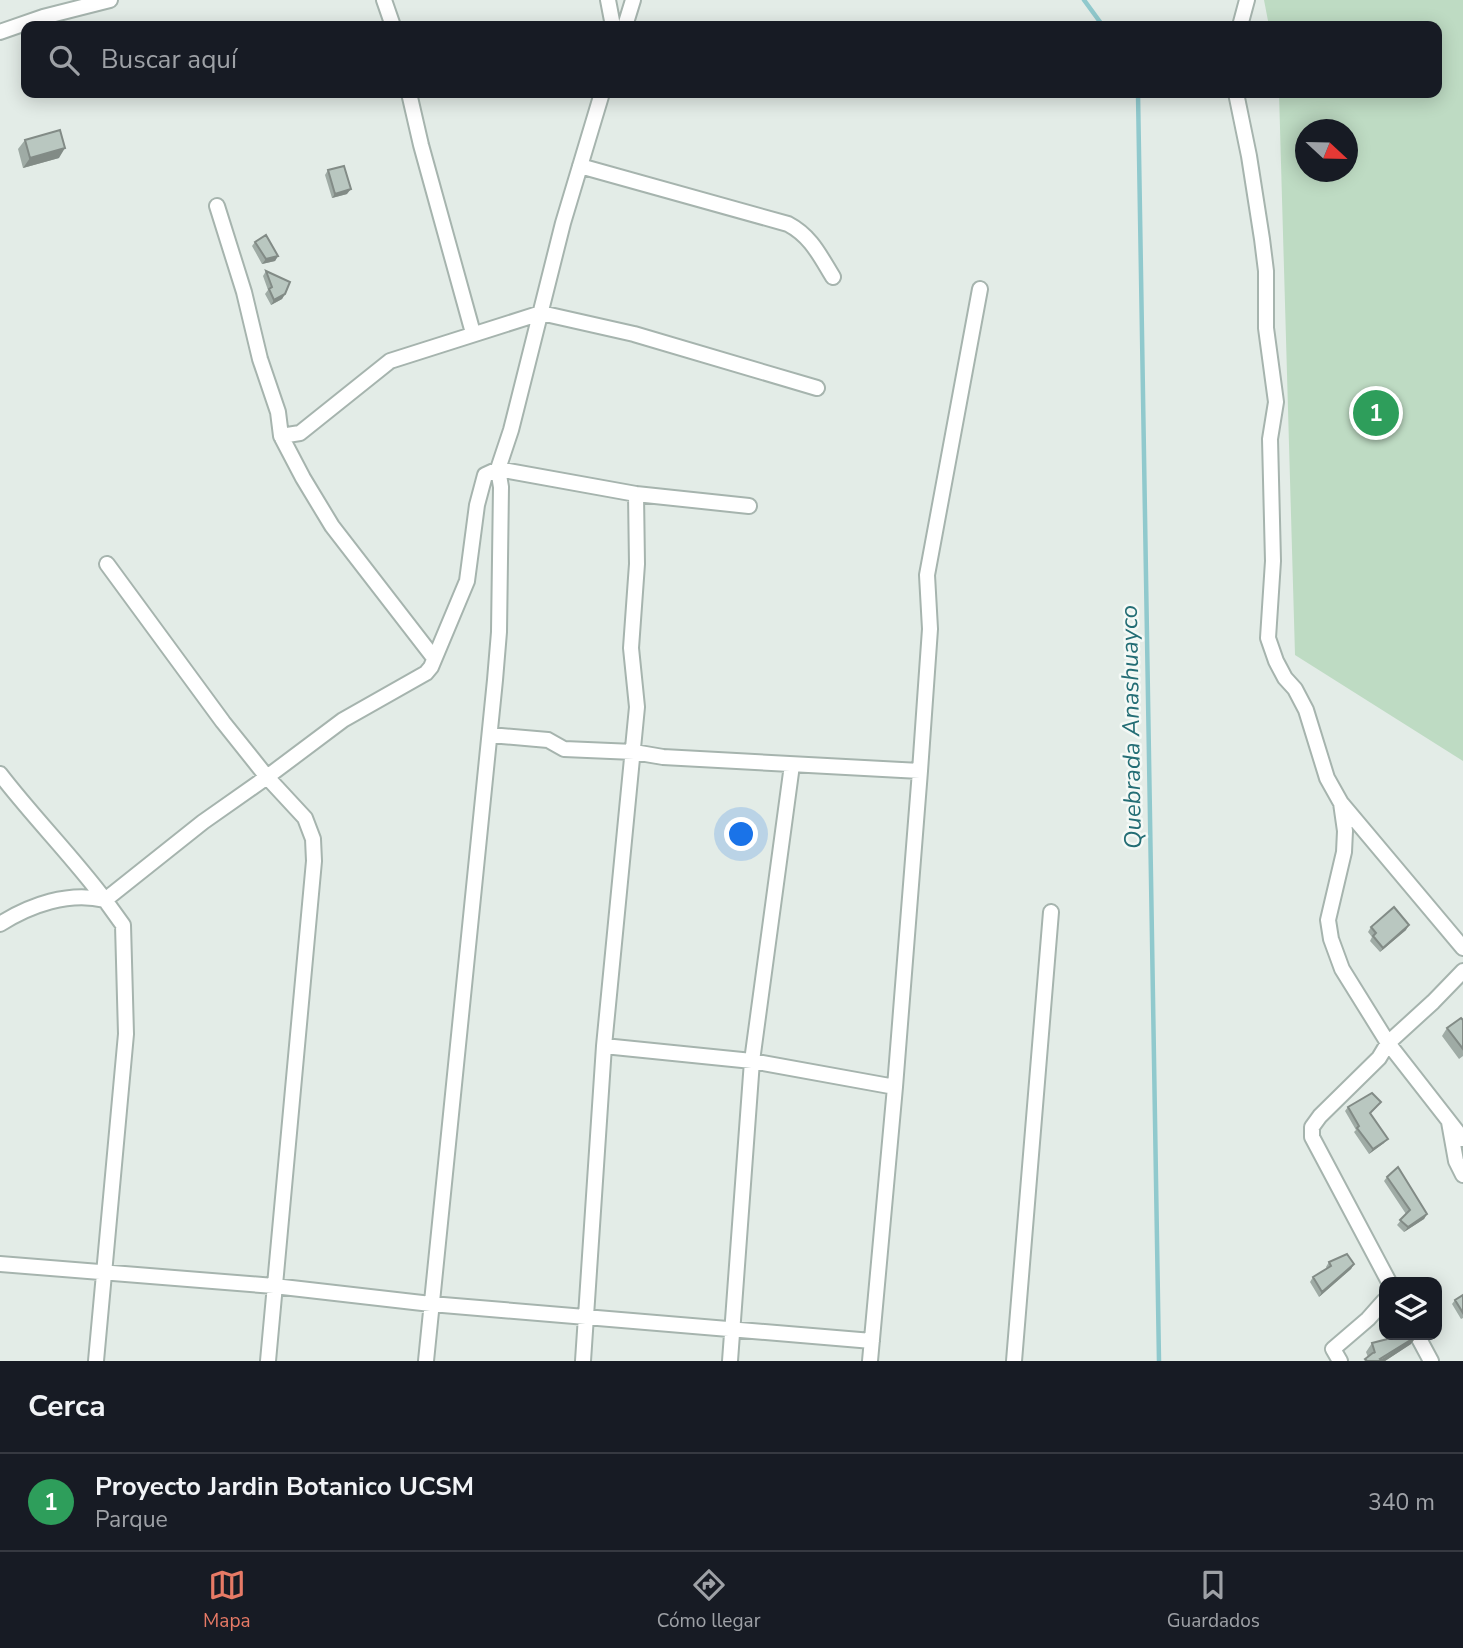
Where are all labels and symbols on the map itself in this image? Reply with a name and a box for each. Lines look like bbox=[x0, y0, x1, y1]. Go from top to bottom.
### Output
north arrow bbox=[1295, 119, 1358, 182]
pin: 1 bbox=[1353, 387, 1399, 439]
water label: Quebrada Anashuayco bbox=[1113, 605, 1149, 849]
your location bbox=[724, 817, 758, 851]

